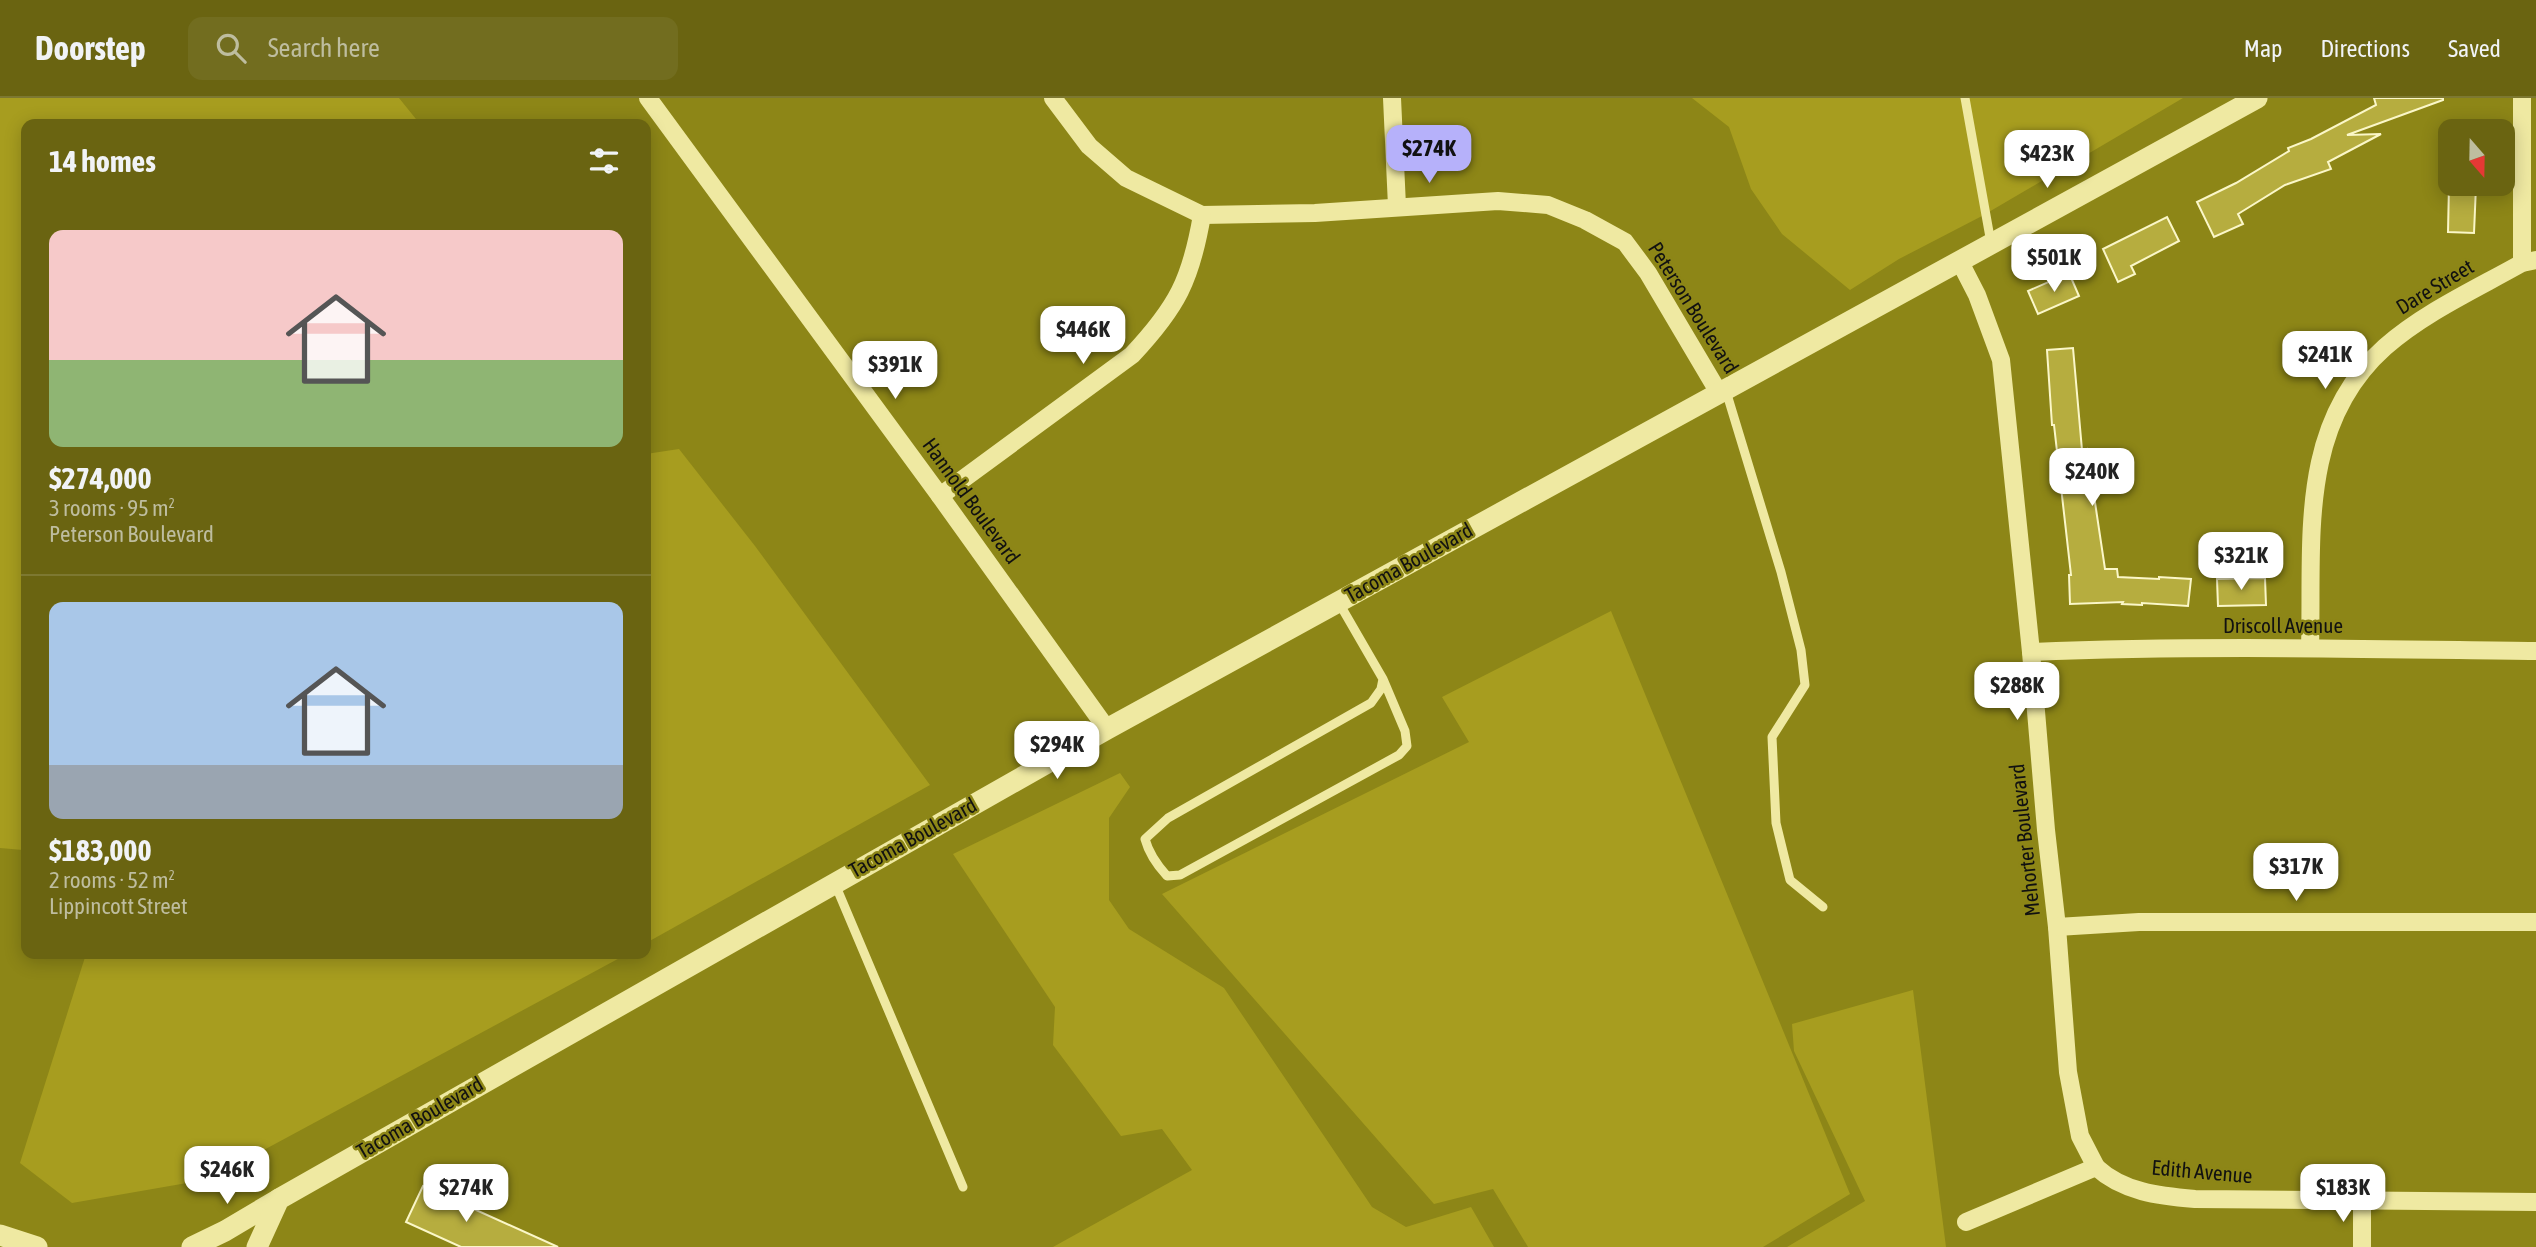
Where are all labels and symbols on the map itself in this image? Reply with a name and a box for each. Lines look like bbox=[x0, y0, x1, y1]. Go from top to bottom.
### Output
north arrow bbox=[2438, 119, 2515, 196]
pin: $274K bbox=[1380, 126, 1478, 185]
pin: $423K bbox=[1998, 130, 2096, 190]
pin: $501K bbox=[2005, 234, 2103, 294]
street label: Peterson Boulevard bbox=[1644, 237, 1744, 378]
street label: Dare Street bbox=[2391, 254, 2478, 319]
pin: $446K bbox=[1034, 306, 1132, 366]
pin: $241K bbox=[2276, 331, 2374, 391]
pin: $391K bbox=[846, 342, 944, 401]
street label: Hannold Boulevard bbox=[918, 433, 1025, 568]
pin: $240K bbox=[2043, 448, 2141, 508]
street label: Tacoma Boulevard bbox=[1341, 517, 1476, 607]
pin: $321K bbox=[2192, 532, 2290, 592]
street label: Driscoll Avenue bbox=[2223, 613, 2343, 637]
pin: $288K bbox=[1968, 662, 2066, 722]
pin: $294K bbox=[1008, 722, 1106, 781]
street label: Mehorter Boulevard bbox=[2004, 763, 2044, 917]
street label: Tacoma Boulevard bbox=[845, 792, 980, 882]
pin: $317K bbox=[2247, 844, 2345, 903]
street label: Tacoma Boulevard bbox=[352, 1071, 487, 1163]
pin: $246K bbox=[178, 1146, 276, 1206]
street label: Edith Avenue bbox=[2151, 1155, 2253, 1187]
pin: $274K bbox=[417, 1164, 515, 1224]
pin: $183K bbox=[2294, 1164, 2392, 1224]

